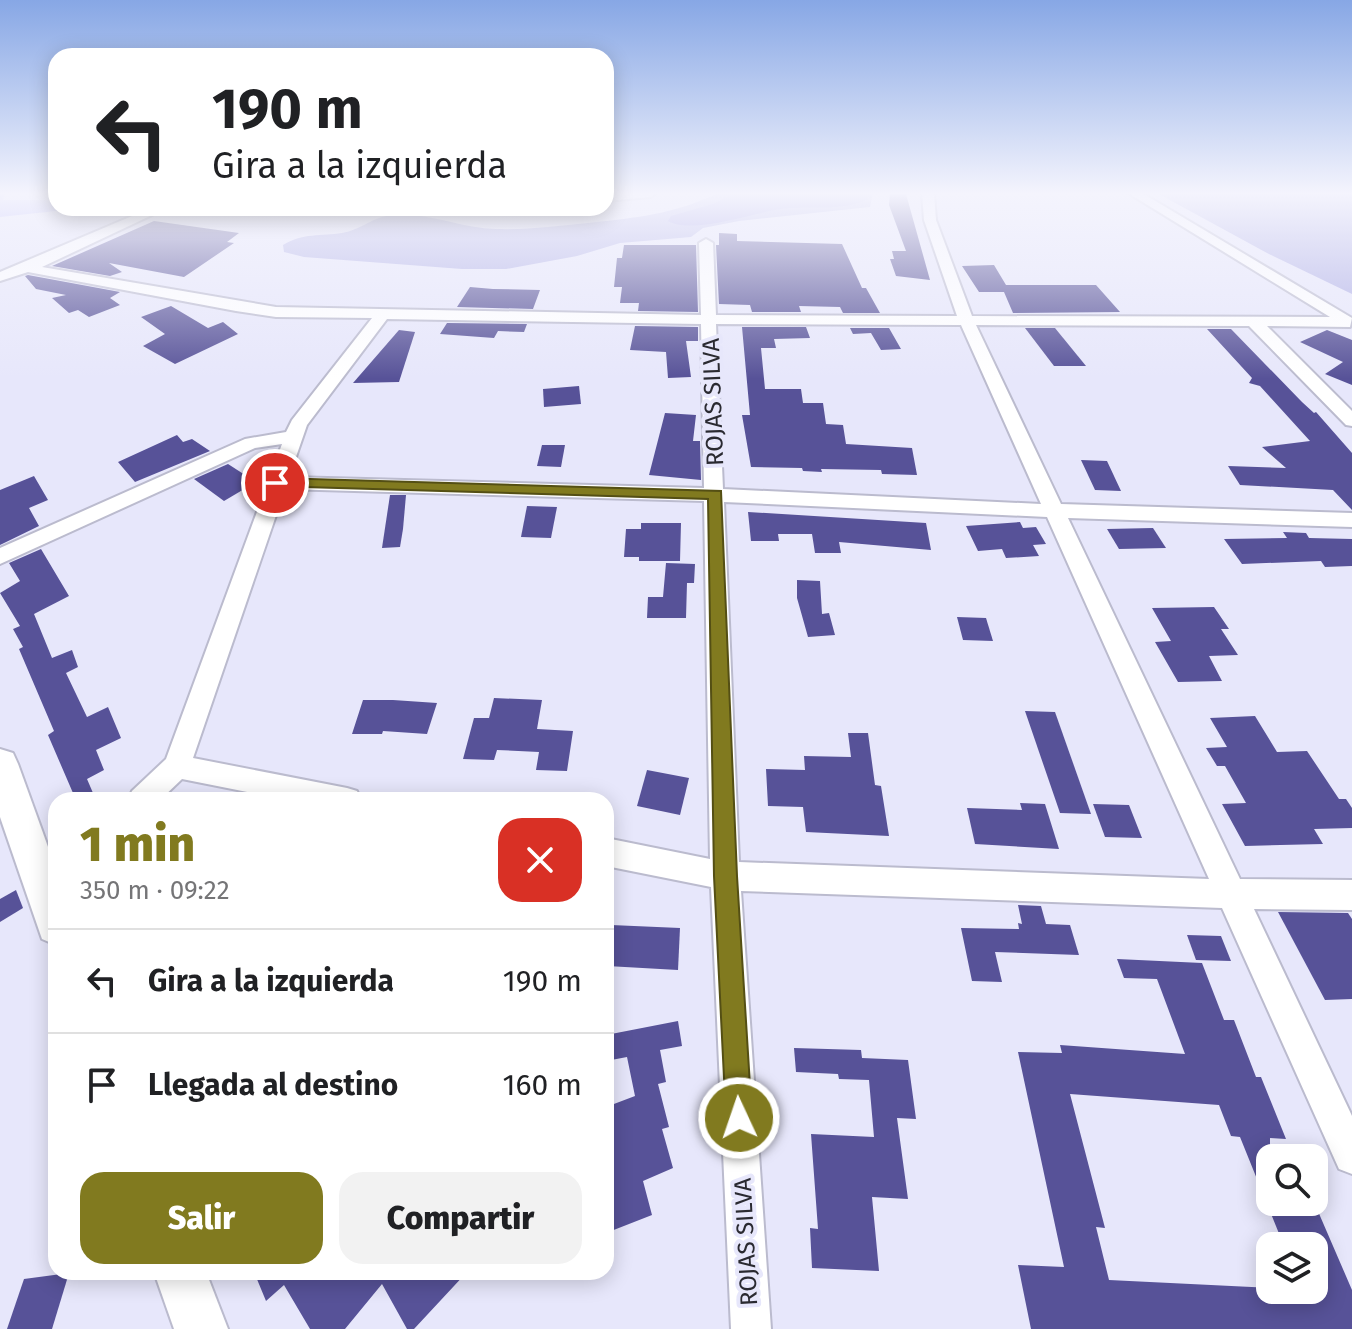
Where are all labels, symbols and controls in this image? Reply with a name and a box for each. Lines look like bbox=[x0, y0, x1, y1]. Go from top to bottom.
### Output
text: 190 m bbox=[212, 76, 363, 143]
icon: left bbox=[80, 80, 184, 184]
text: Gira a la izquierda bbox=[212, 144, 507, 188]
street label: ROJAS SILVA bbox=[697, 337, 729, 467]
pin bbox=[241, 449, 309, 517]
icon: arrive bbox=[253, 461, 297, 505]
text: 1 min bbox=[80, 816, 195, 874]
button: close bbox=[498, 818, 582, 902]
text: 350 m · 09:22 bbox=[80, 875, 230, 906]
icon: left bbox=[80, 959, 124, 1003]
text: Gira a la izquierda bbox=[148, 963, 394, 999]
text: 190 m bbox=[503, 963, 582, 999]
icon: arrive bbox=[80, 1063, 124, 1107]
text: Llegada al destino bbox=[148, 1067, 398, 1103]
text: 160 m bbox=[503, 1067, 582, 1103]
position arrow bbox=[697, 1076, 781, 1160]
map controls bbox=[1256, 1144, 1328, 1304]
button: search bbox=[1256, 1144, 1328, 1216]
button: Salir bbox=[80, 1172, 323, 1264]
button: Compartir bbox=[339, 1172, 582, 1264]
street label: ROJAS SILVA bbox=[729, 1177, 763, 1307]
button: layers bbox=[1256, 1232, 1328, 1304]

